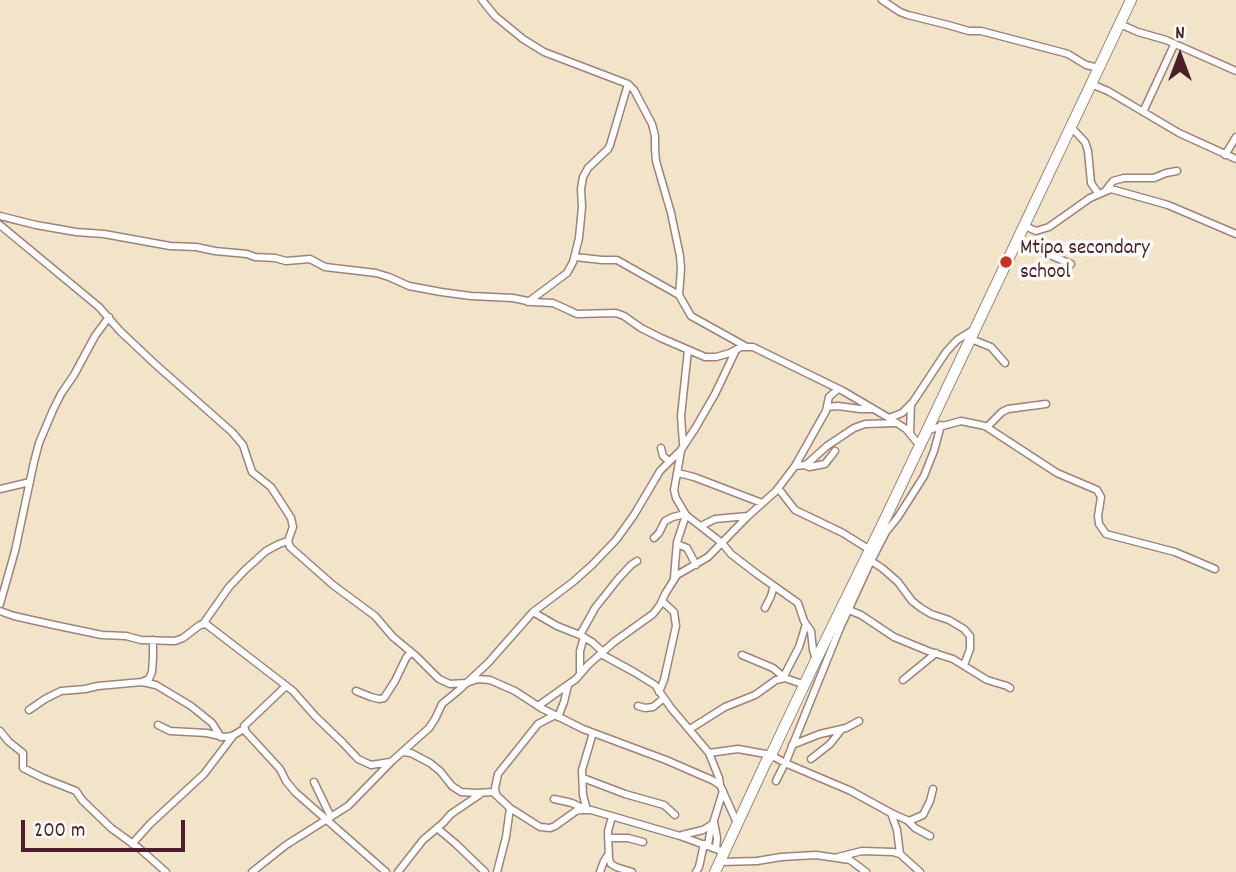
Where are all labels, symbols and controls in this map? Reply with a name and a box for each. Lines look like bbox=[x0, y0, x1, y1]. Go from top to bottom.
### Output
north arrow bbox=[1145, 21, 1215, 91]
text: N bbox=[1175, 21, 1185, 48]
place label: Mtipa secondary school bbox=[1020, 237, 1150, 287]
marker: Mtipa secondary school bbox=[998, 254, 1014, 270]
scale bar bbox=[24, 806, 189, 850]
text: 200 m bbox=[34, 817, 85, 847]

